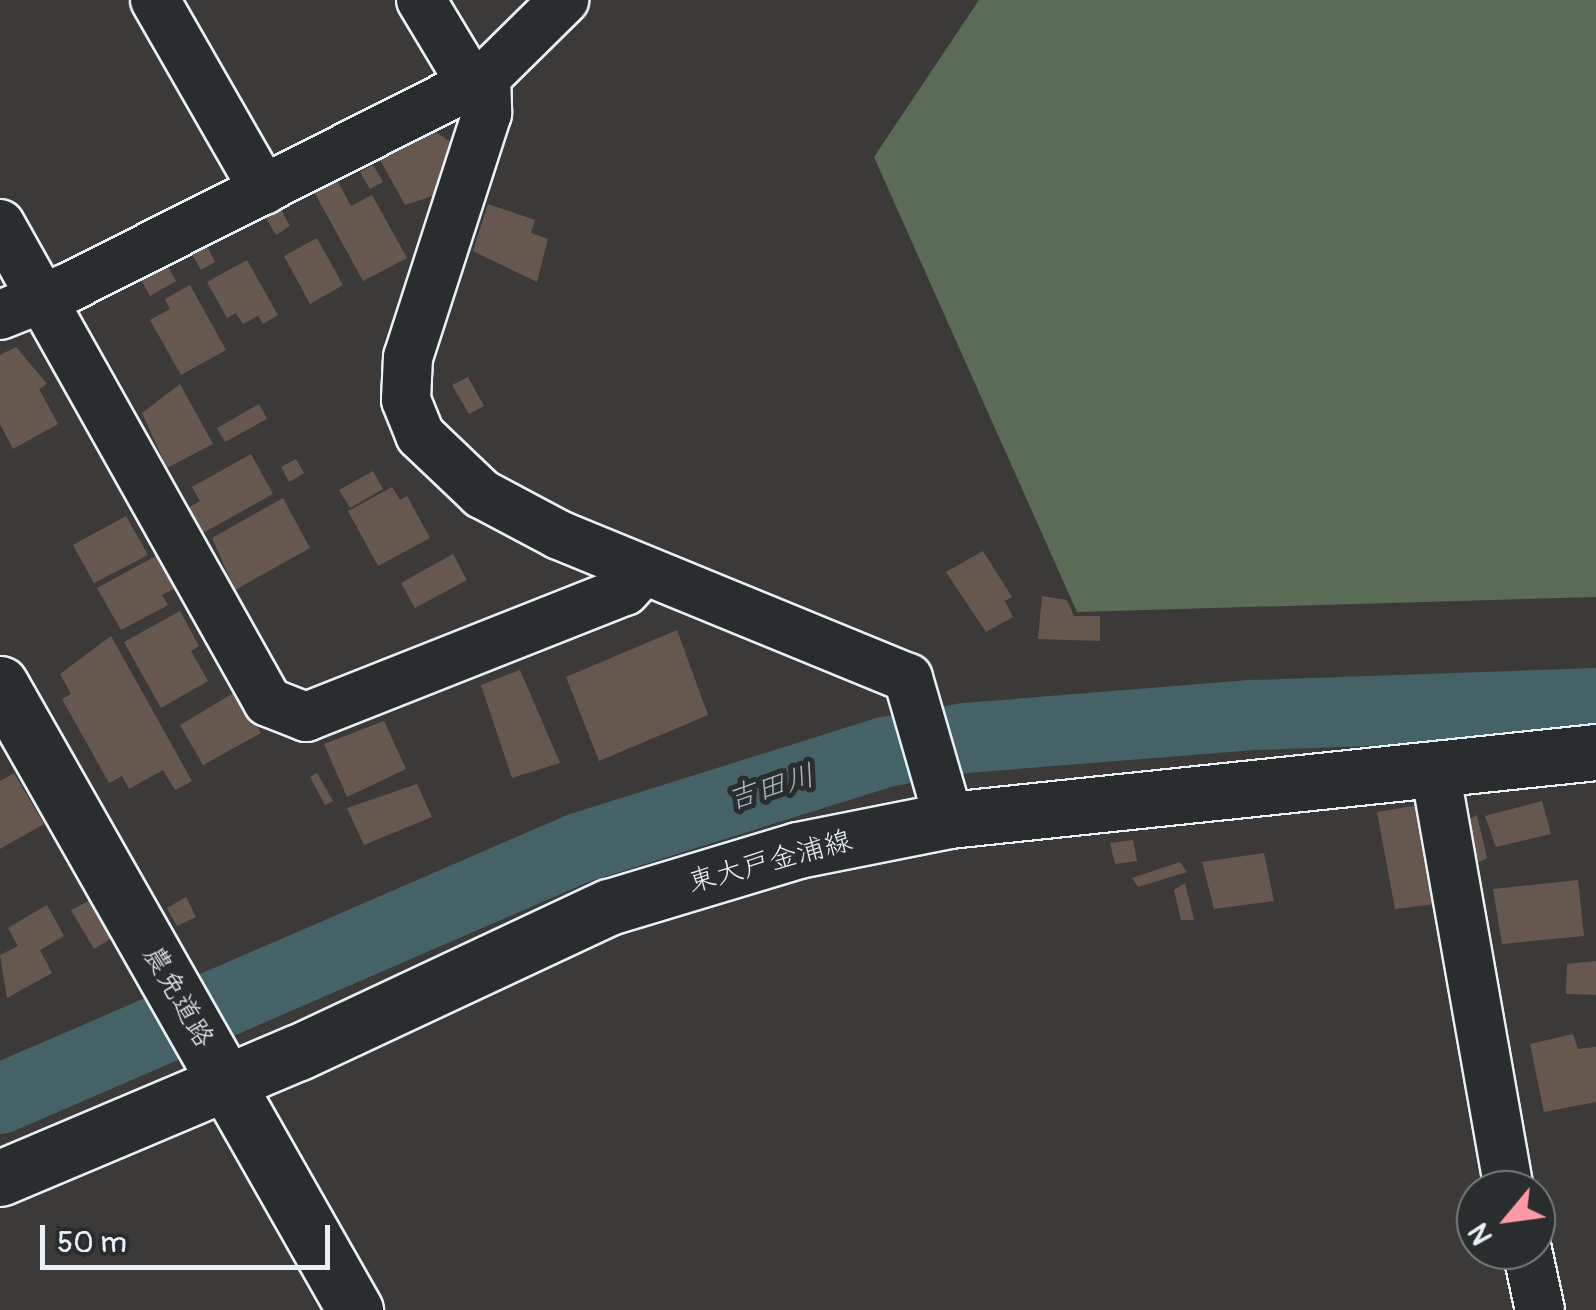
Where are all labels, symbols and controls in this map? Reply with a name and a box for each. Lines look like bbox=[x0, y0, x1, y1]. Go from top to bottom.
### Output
water label: 吉田川 bbox=[723, 758, 819, 818]
street label: 東大戸金浦線 bbox=[685, 824, 855, 900]
street label: 農免道路 bbox=[135, 940, 221, 1054]
north arrow bbox=[1456, 1170, 1556, 1270]
scale bar bbox=[45, 1205, 335, 1267]
text: N bbox=[1461, 1217, 1501, 1251]
text: 50 m bbox=[57, 1224, 127, 1261]

